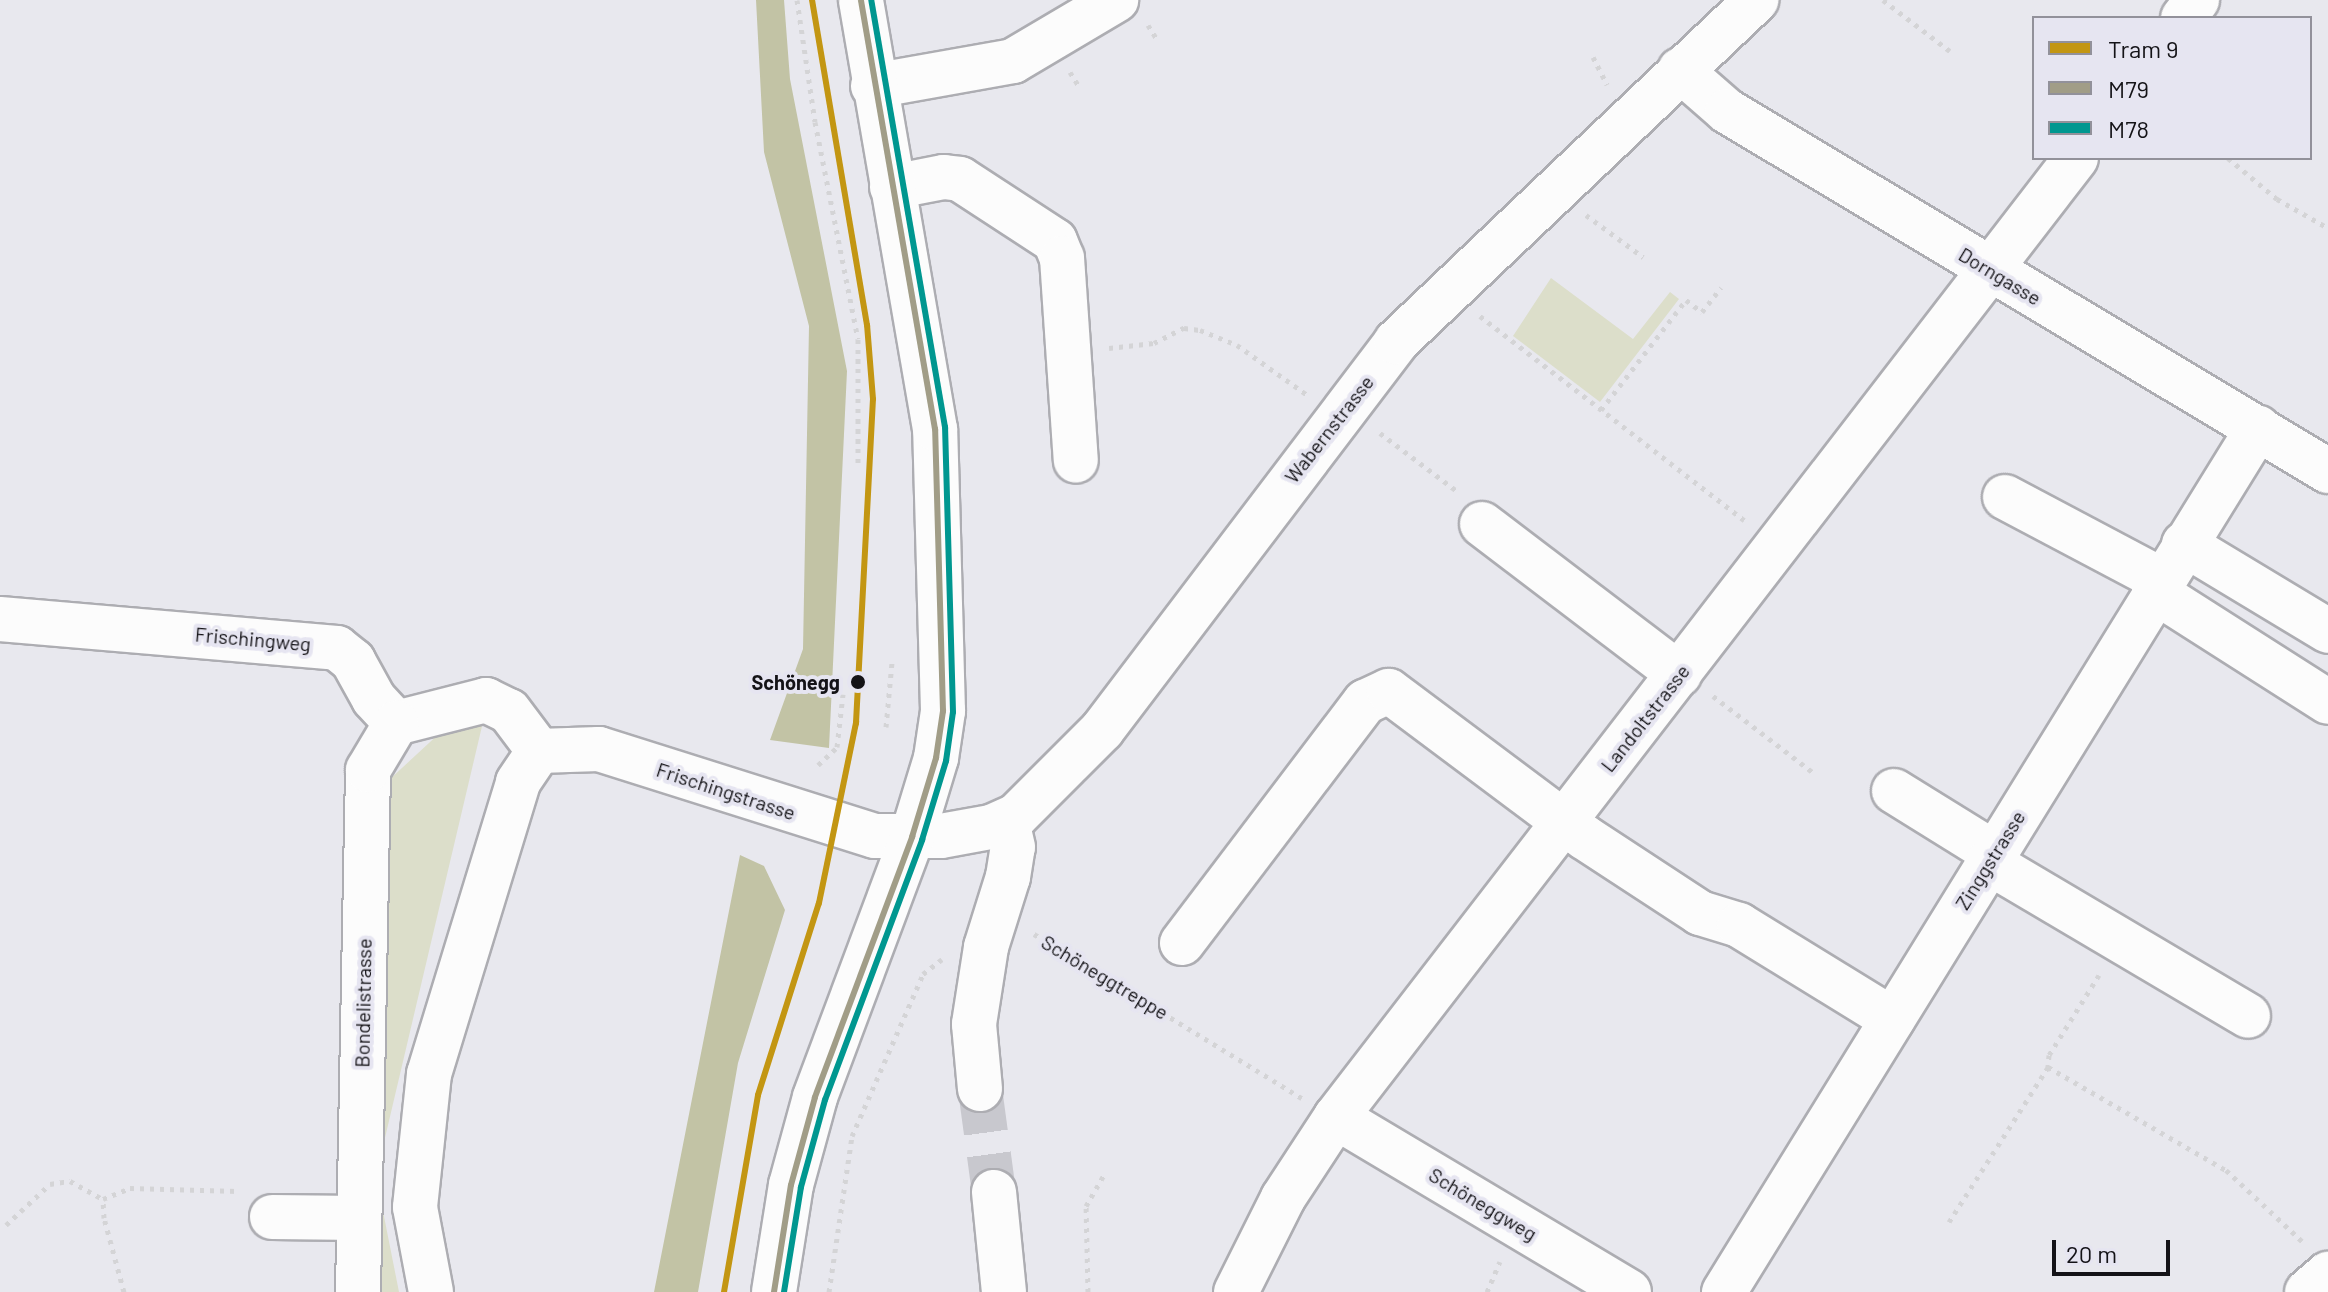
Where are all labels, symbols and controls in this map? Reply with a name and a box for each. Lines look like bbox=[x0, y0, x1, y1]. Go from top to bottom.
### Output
legend bbox=[2032, 16, 2312, 160]
text: Tram 9 bbox=[2108, 34, 2179, 63]
text: M79 bbox=[2108, 74, 2149, 103]
text: M78 bbox=[2108, 114, 2149, 143]
street label: Dorngasse bbox=[1954, 242, 2046, 310]
street label: Wabernstrasse bbox=[1279, 370, 1379, 488]
street label: Frischingweg bbox=[194, 622, 312, 656]
street label: Landoltstrasse bbox=[1596, 659, 1694, 777]
place label: Schönegg bbox=[751, 670, 840, 694]
marker: Schönegg bbox=[847, 671, 869, 693]
street label: Frischingstrasse bbox=[653, 757, 799, 825]
street label: Zinggstrasse bbox=[1950, 806, 2030, 914]
street label: Schöneggtreppe bbox=[1037, 930, 1173, 1024]
street label: Bondelistrasse bbox=[350, 938, 376, 1068]
street label: Schöneggweg bbox=[1425, 1162, 1541, 1246]
scale bar bbox=[2056, 1224, 2174, 1274]
text: 20 m bbox=[2066, 1239, 2117, 1268]

